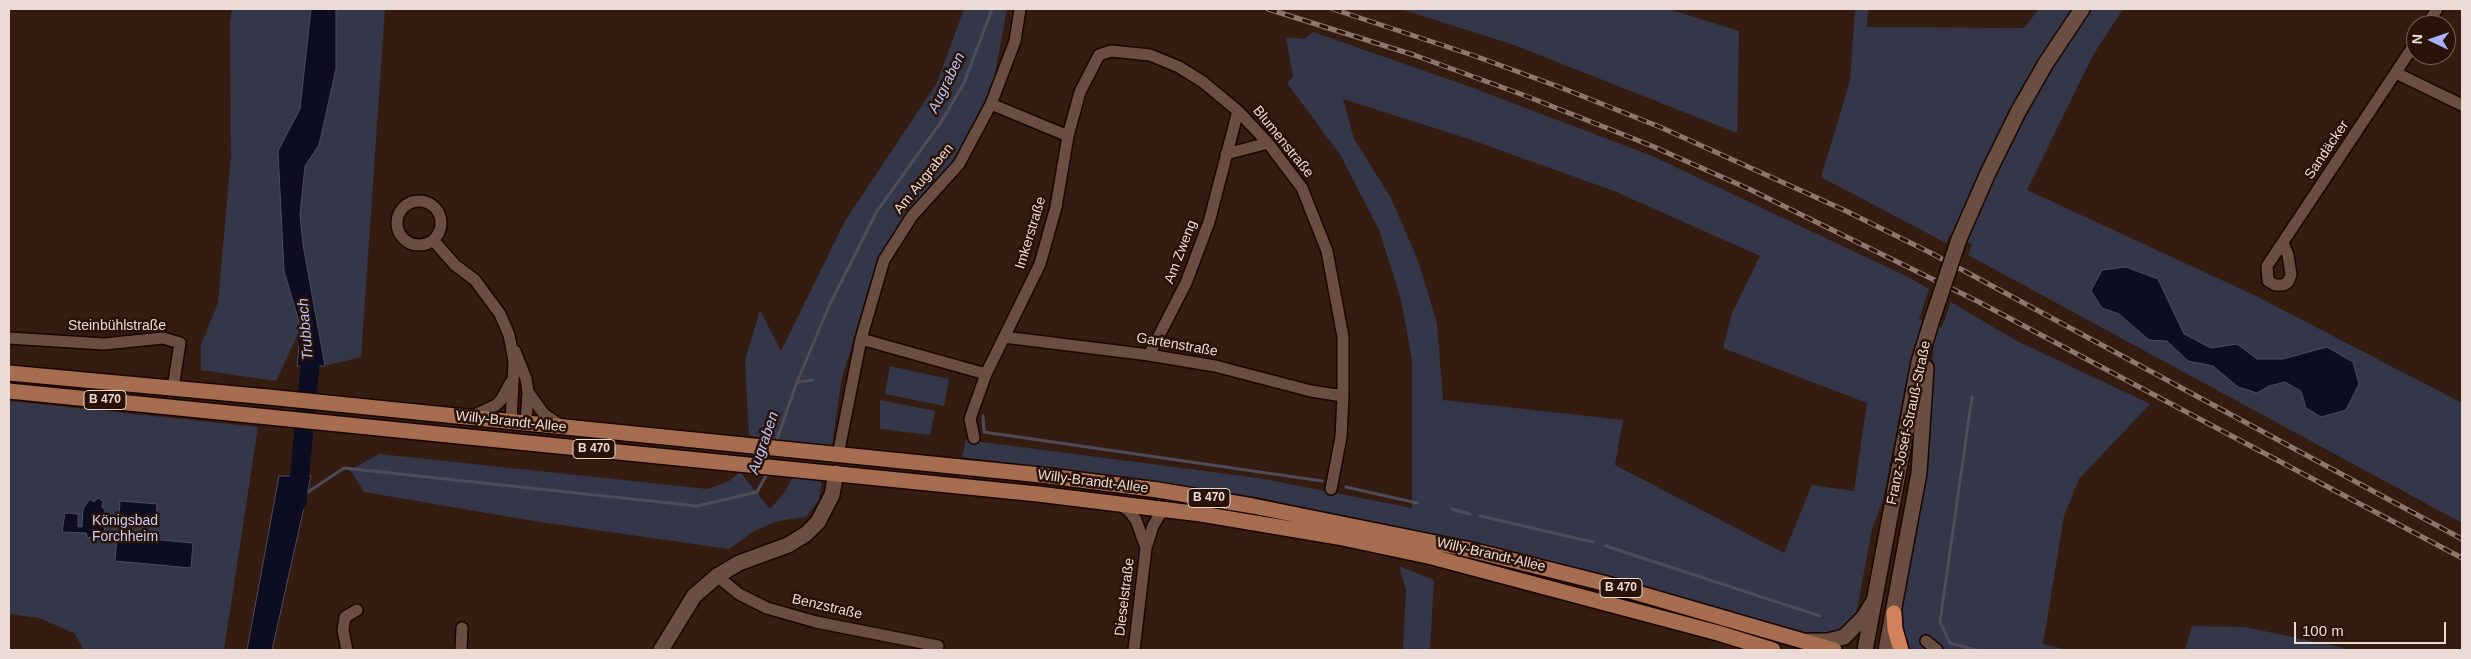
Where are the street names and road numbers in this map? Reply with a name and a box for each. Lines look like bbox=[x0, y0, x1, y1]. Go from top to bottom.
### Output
street label: Blumenstraße bbox=[1249, 103, 1317, 181]
street label: Sandäcker bbox=[2301, 118, 2353, 182]
street label: Am Augraben bbox=[891, 140, 957, 218]
street label: Imkerstraße bbox=[1012, 195, 1050, 271]
street label: Am Zweng bbox=[1161, 218, 1201, 286]
street label: Steinbühlstraße bbox=[68, 318, 166, 334]
street label: Gartenstraße bbox=[1135, 330, 1219, 360]
street label: Franz-Josef-Strauß-Straße bbox=[1883, 339, 1935, 507]
road number: B 470 bbox=[84, 390, 126, 410]
street label: Willy-Brandt-Allee bbox=[455, 408, 567, 436]
road number: B 470 bbox=[573, 439, 615, 458]
street label: Willy-Brandt-Allee bbox=[1037, 467, 1149, 497]
road number: B 470 bbox=[1188, 488, 1230, 508]
street label: Willy-Brandt-Allee bbox=[1435, 534, 1547, 576]
street label: Dieselstraße bbox=[1112, 557, 1138, 637]
road number: B 470 bbox=[1600, 578, 1642, 598]
street label: Benzstraße bbox=[790, 591, 864, 623]

